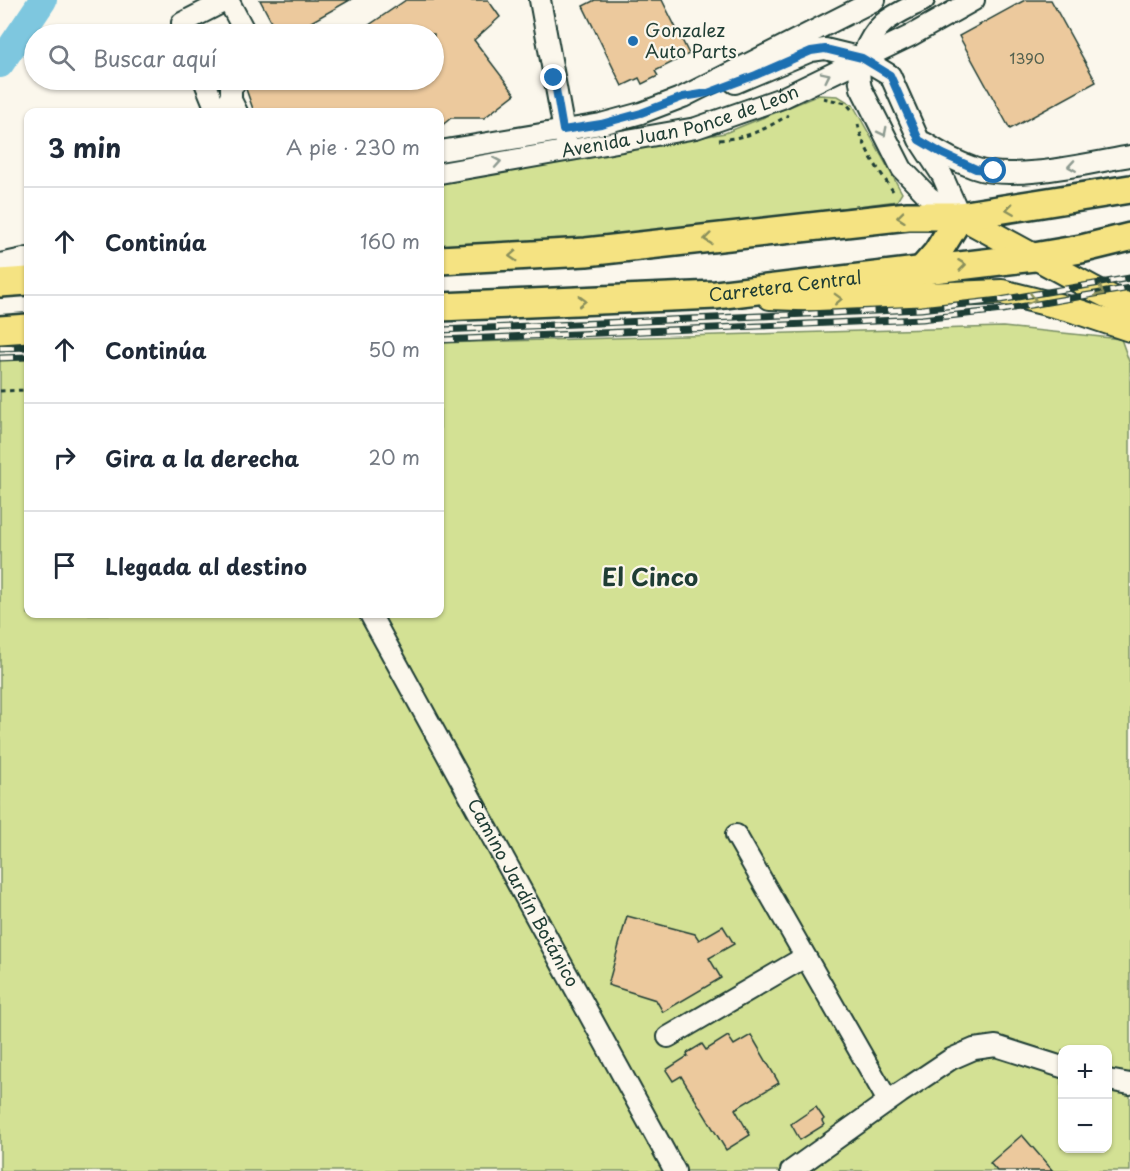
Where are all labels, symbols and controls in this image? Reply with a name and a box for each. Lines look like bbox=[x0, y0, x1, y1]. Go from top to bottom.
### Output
place label: Gonzalez Auto Parts bbox=[645, 16, 737, 64]
search box bbox=[24, 24, 444, 90]
marker: Gonzalez Auto Parts bbox=[626, 34, 640, 48]
icon: search bbox=[45, 41, 78, 74]
text: Buscar aquí bbox=[93, 41, 217, 74]
house number: 1390 bbox=[1009, 46, 1045, 69]
route end bbox=[540, 64, 566, 90]
one-way arrow bbox=[819, 72, 830, 83]
street label: Avenida Juan Ponce de León bbox=[559, 77, 803, 163]
one-way arrow bbox=[876, 125, 888, 136]
text: 3 min bbox=[48, 128, 121, 167]
text: A pie · 230 m bbox=[286, 132, 420, 162]
one-way arrow bbox=[492, 157, 502, 169]
route start bbox=[980, 157, 1006, 183]
one-way arrow bbox=[1068, 159, 1077, 171]
one-way arrow bbox=[1006, 202, 1015, 214]
one-way arrow bbox=[897, 210, 906, 223]
icon: ahead bbox=[48, 225, 81, 258]
text: Continúa bbox=[105, 225, 207, 258]
text: 160 m bbox=[360, 226, 420, 256]
one-way arrow bbox=[703, 232, 712, 245]
one-way arrow bbox=[509, 250, 518, 263]
one-way arrow bbox=[957, 260, 967, 272]
street label: Carretera Central bbox=[708, 263, 863, 307]
one-way arrow bbox=[1094, 285, 1105, 297]
one-way arrow bbox=[1026, 292, 1036, 305]
one-way arrow bbox=[833, 293, 842, 305]
one-way arrow bbox=[577, 294, 586, 307]
icon: ahead bbox=[48, 333, 81, 366]
text: Continúa bbox=[105, 333, 207, 366]
text: 50 m bbox=[368, 334, 420, 364]
icon: right bbox=[48, 441, 81, 474]
text: Gira a la derecha bbox=[105, 441, 299, 474]
text: 20 m bbox=[368, 442, 420, 472]
icon: arrive bbox=[48, 549, 81, 582]
text: Llegada al destino bbox=[105, 549, 307, 582]
district label: El Cinco bbox=[602, 558, 698, 594]
street label: Camino Jardín Botánico bbox=[461, 793, 587, 991]
map controls bbox=[1058, 1045, 1112, 1153]
button: + bbox=[1058, 1045, 1112, 1099]
button: − bbox=[1058, 1099, 1112, 1153]

